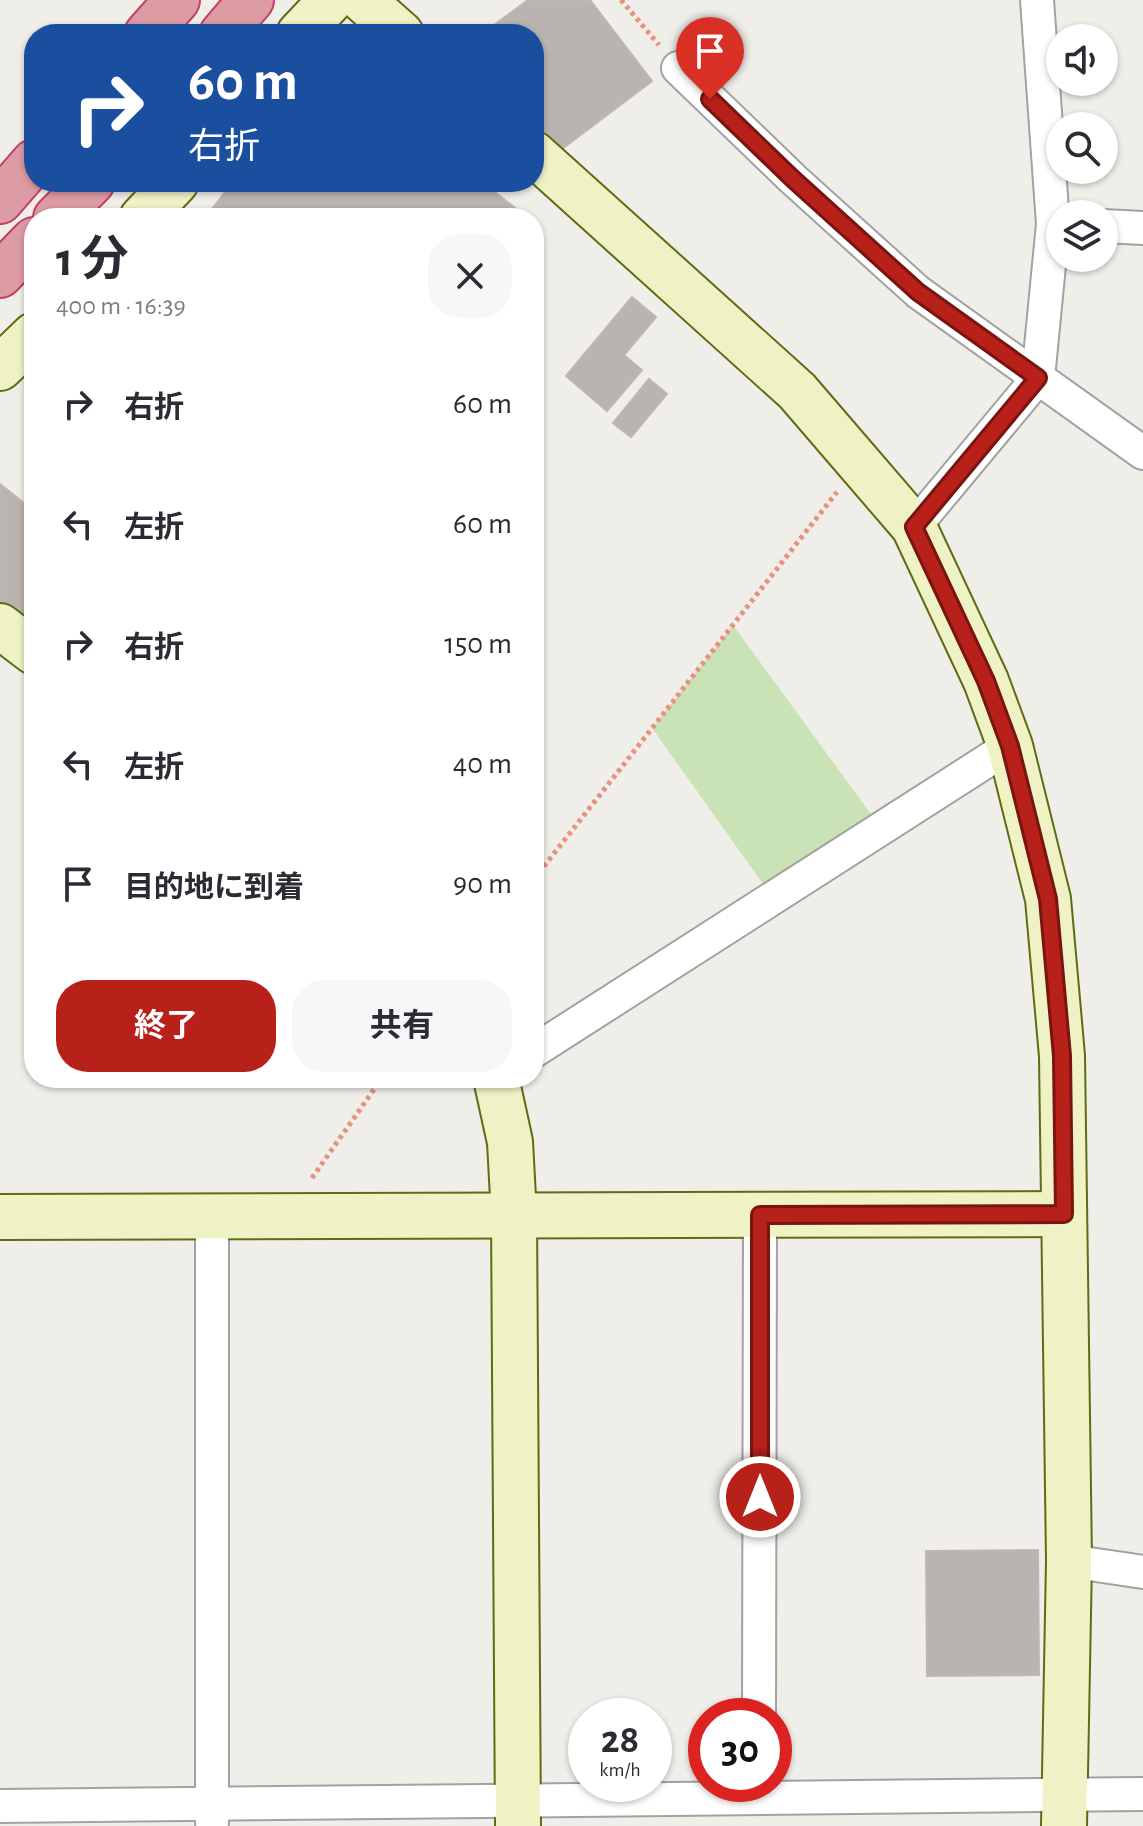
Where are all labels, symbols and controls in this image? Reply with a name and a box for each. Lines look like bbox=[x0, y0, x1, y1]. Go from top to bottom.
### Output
pin bbox=[676, 17, 744, 99]
map controls bbox=[1046, 24, 1118, 272]
button: sound bbox=[1046, 24, 1118, 96]
icon: arrive bbox=[688, 29, 732, 73]
text: 60 m bbox=[188, 54, 298, 110]
icon: right bbox=[56, 56, 160, 160]
button: search bbox=[1046, 112, 1118, 184]
text: 右折 bbox=[188, 129, 260, 165]
button: layers bbox=[1046, 200, 1118, 272]
button: close bbox=[428, 234, 512, 318]
text: 1 分 bbox=[56, 237, 129, 285]
text: 400 m · 16:39 bbox=[56, 293, 186, 319]
icon: right bbox=[56, 382, 100, 426]
text: 60 m bbox=[453, 389, 512, 419]
text: 右折 bbox=[124, 393, 184, 423]
icon: left bbox=[56, 502, 100, 546]
text: 60 m bbox=[453, 509, 512, 539]
text: 左折 bbox=[124, 513, 184, 543]
icon: right bbox=[56, 622, 100, 666]
text: 150 m bbox=[444, 629, 512, 659]
text: 右折 bbox=[124, 633, 184, 663]
icon: left bbox=[56, 742, 100, 786]
text: 40 m bbox=[453, 749, 512, 779]
text: 左折 bbox=[124, 753, 184, 783]
icon: arrive bbox=[56, 862, 100, 906]
text: 90 m bbox=[453, 869, 512, 899]
text: 目的地に到着 bbox=[124, 873, 304, 903]
button: 終了 bbox=[56, 980, 276, 1072]
button: 共有 bbox=[292, 980, 512, 1072]
position arrow bbox=[718, 1455, 802, 1539]
speed limit sign: 30 bbox=[688, 1698, 792, 1802]
text: 28 bbox=[601, 1720, 639, 1760]
text: km/h bbox=[599, 1760, 641, 1780]

